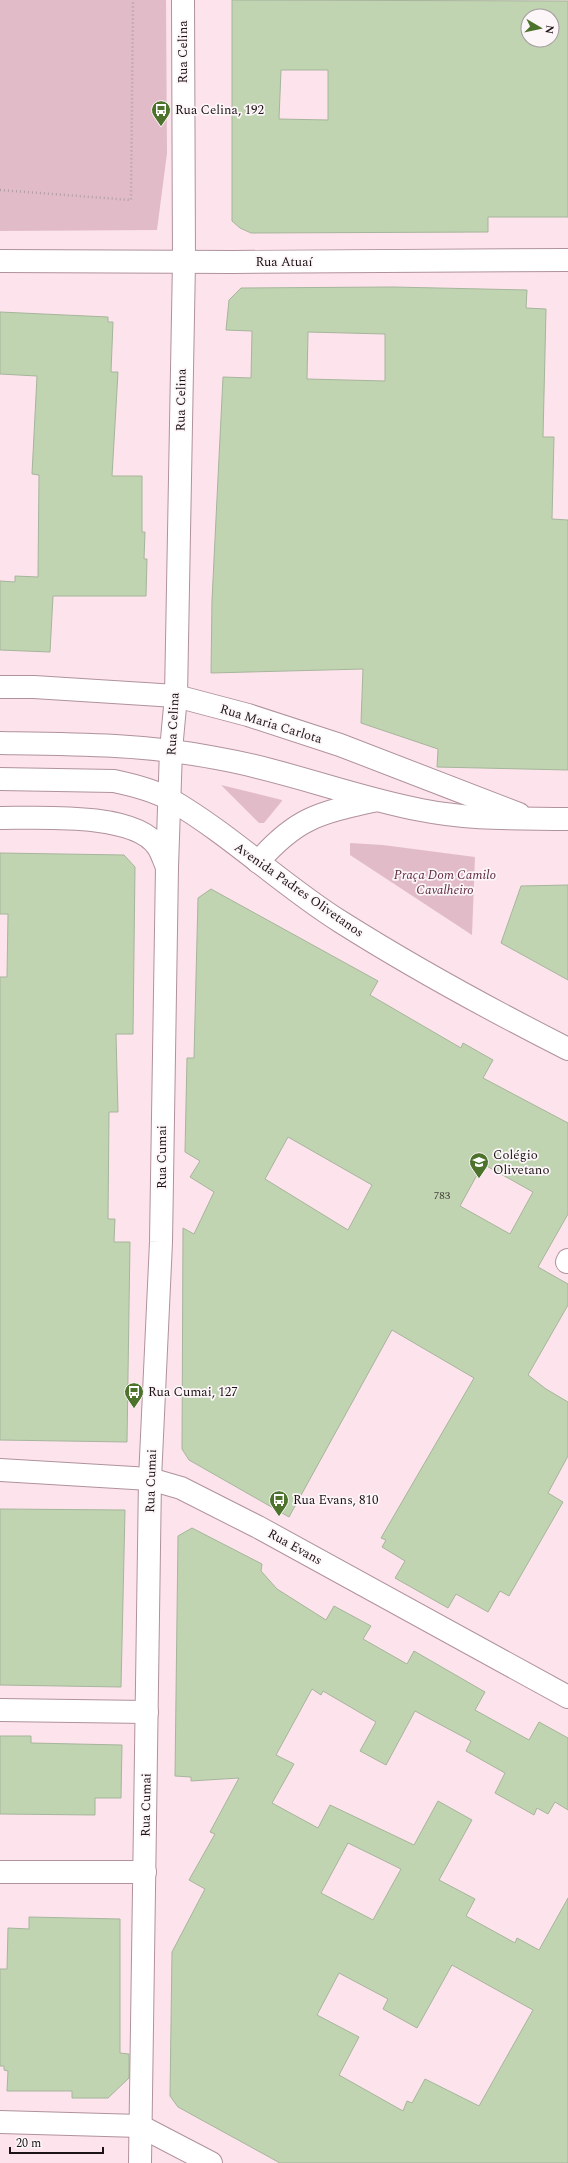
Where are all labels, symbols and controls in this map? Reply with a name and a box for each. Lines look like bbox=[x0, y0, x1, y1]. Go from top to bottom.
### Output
north arrow bbox=[520, 8, 560, 48]
street label: Rua Celina bbox=[173, 20, 193, 83]
text: N bbox=[540, 24, 558, 35]
bus stop icon: Rua Celina, 192 bbox=[150, 99, 172, 127]
place label: Rua Celina, 192 bbox=[175, 100, 264, 120]
street label: Rua Atuaí bbox=[255, 252, 314, 272]
street label: Rua Celina bbox=[170, 368, 192, 432]
street label: Rua Celina bbox=[161, 691, 185, 756]
street label: Rua Maria Carlota bbox=[217, 699, 325, 749]
street label: Avenida Padres Olivetanos bbox=[230, 838, 368, 942]
park label: Praça Dom Camilo Cavalheiro bbox=[394, 865, 496, 900]
street label: Rua Cumai bbox=[152, 1125, 172, 1189]
place label: Colégio Olivetano bbox=[493, 1145, 549, 1180]
school or university icon: Colégio Olivetano bbox=[468, 1151, 490, 1179]
house number: 783 bbox=[434, 1187, 451, 1204]
bus stop icon: Rua Cumai, 127 bbox=[123, 1381, 145, 1409]
place label: Rua Cumai, 127 bbox=[148, 1382, 238, 1402]
street label: Rua Cumai bbox=[140, 1449, 162, 1513]
bus stop icon: Rua Evans, 810 bbox=[268, 1489, 290, 1517]
place label: Rua Evans, 810 bbox=[293, 1490, 379, 1510]
street label: Rua Evans bbox=[264, 1524, 326, 1570]
street label: Rua Cumai bbox=[135, 1773, 157, 1837]
scale bar bbox=[10, 2129, 103, 2155]
text: 20 m bbox=[16, 2134, 41, 2153]

